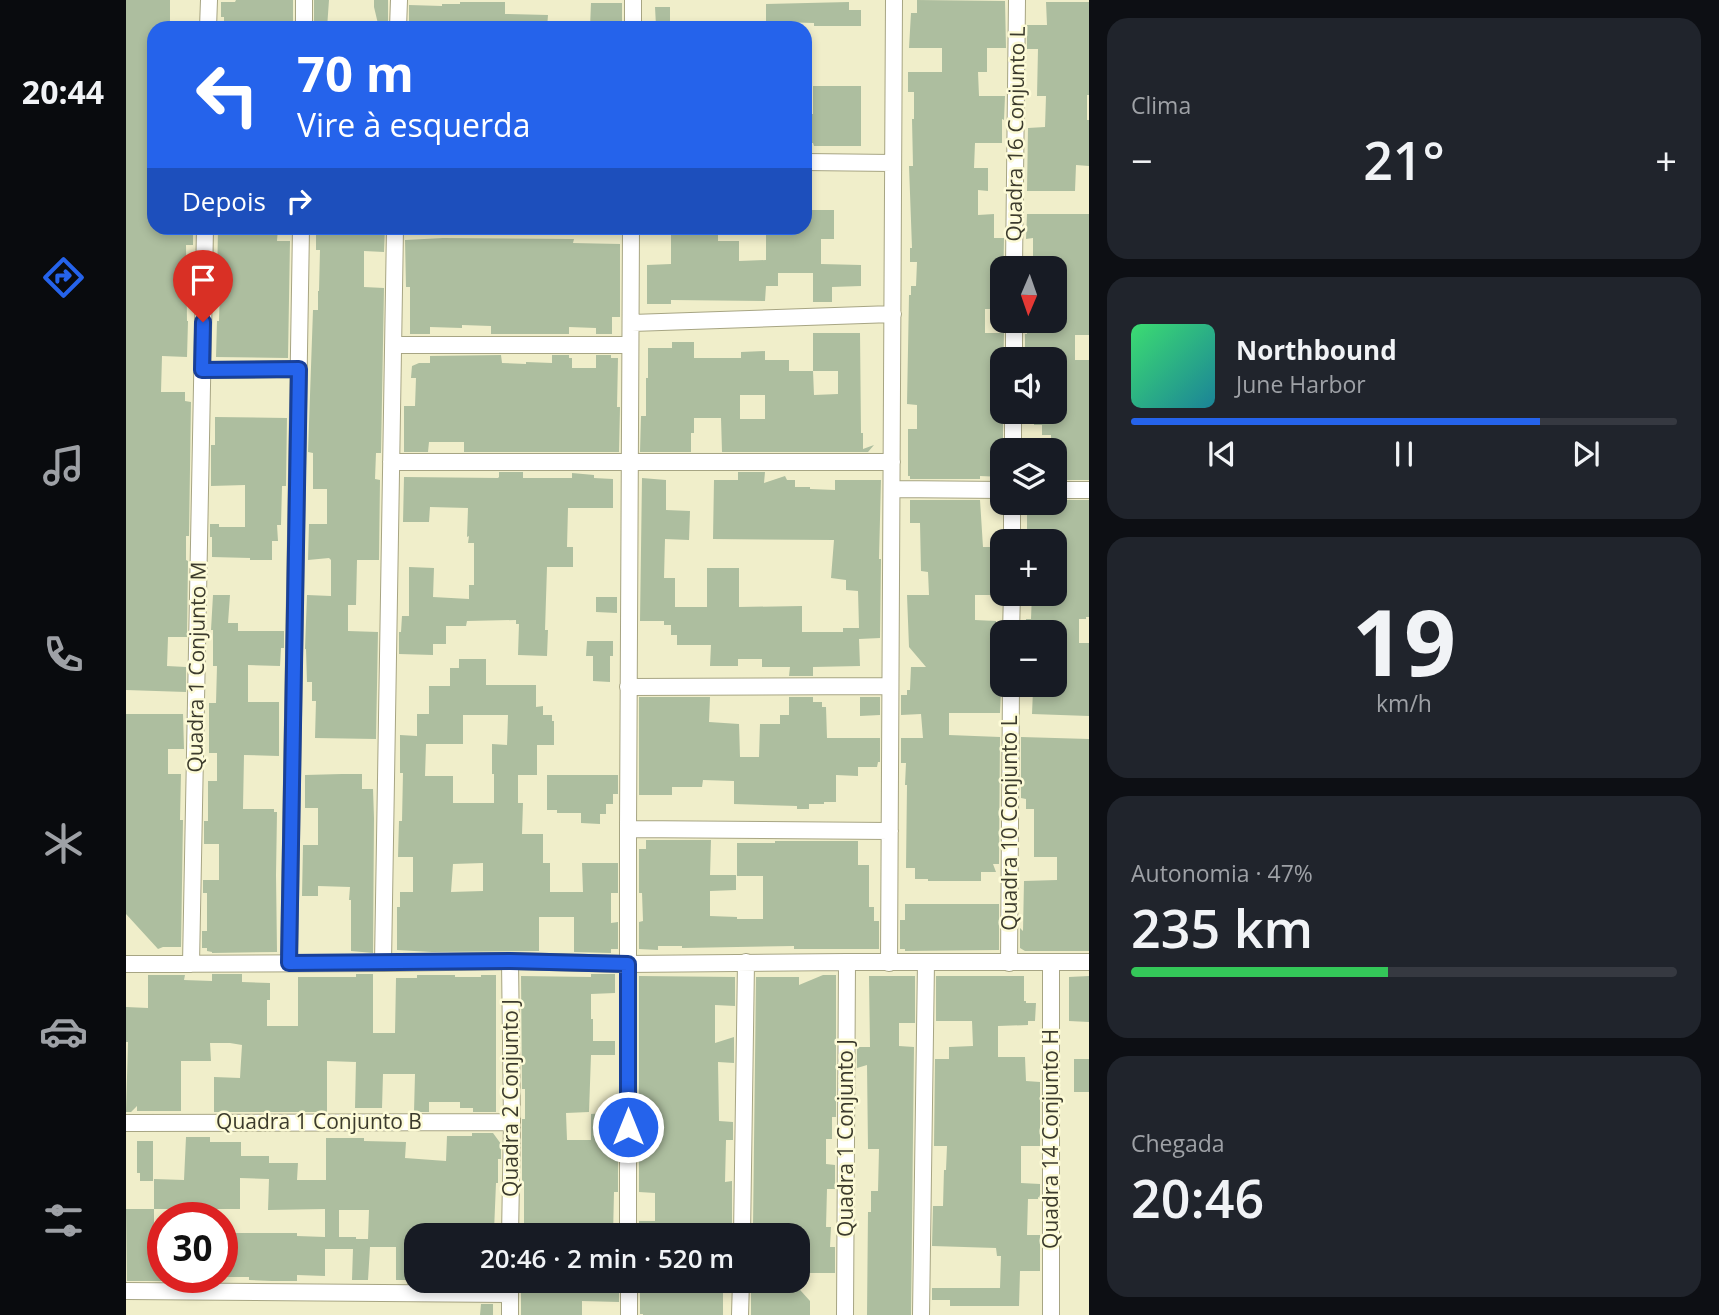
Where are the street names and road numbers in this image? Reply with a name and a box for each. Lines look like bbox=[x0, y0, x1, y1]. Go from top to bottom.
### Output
street label: Quadra 16 Conjunto L bbox=[999, 26, 1031, 242]
street label: Quadra 1 Conjunto M bbox=[180, 561, 212, 773]
street label: Quadra 10 Conjunto L bbox=[995, 715, 1023, 931]
street label: Quadra 2 Conjunto J bbox=[496, 999, 524, 1197]
street label: Quadra 14 Conjunto H bbox=[1036, 1029, 1064, 1249]
street label: Quadra 1 Conjunto J bbox=[831, 1039, 859, 1237]
street label: Quadra 1 Conjunto B bbox=[216, 1107, 422, 1135]

